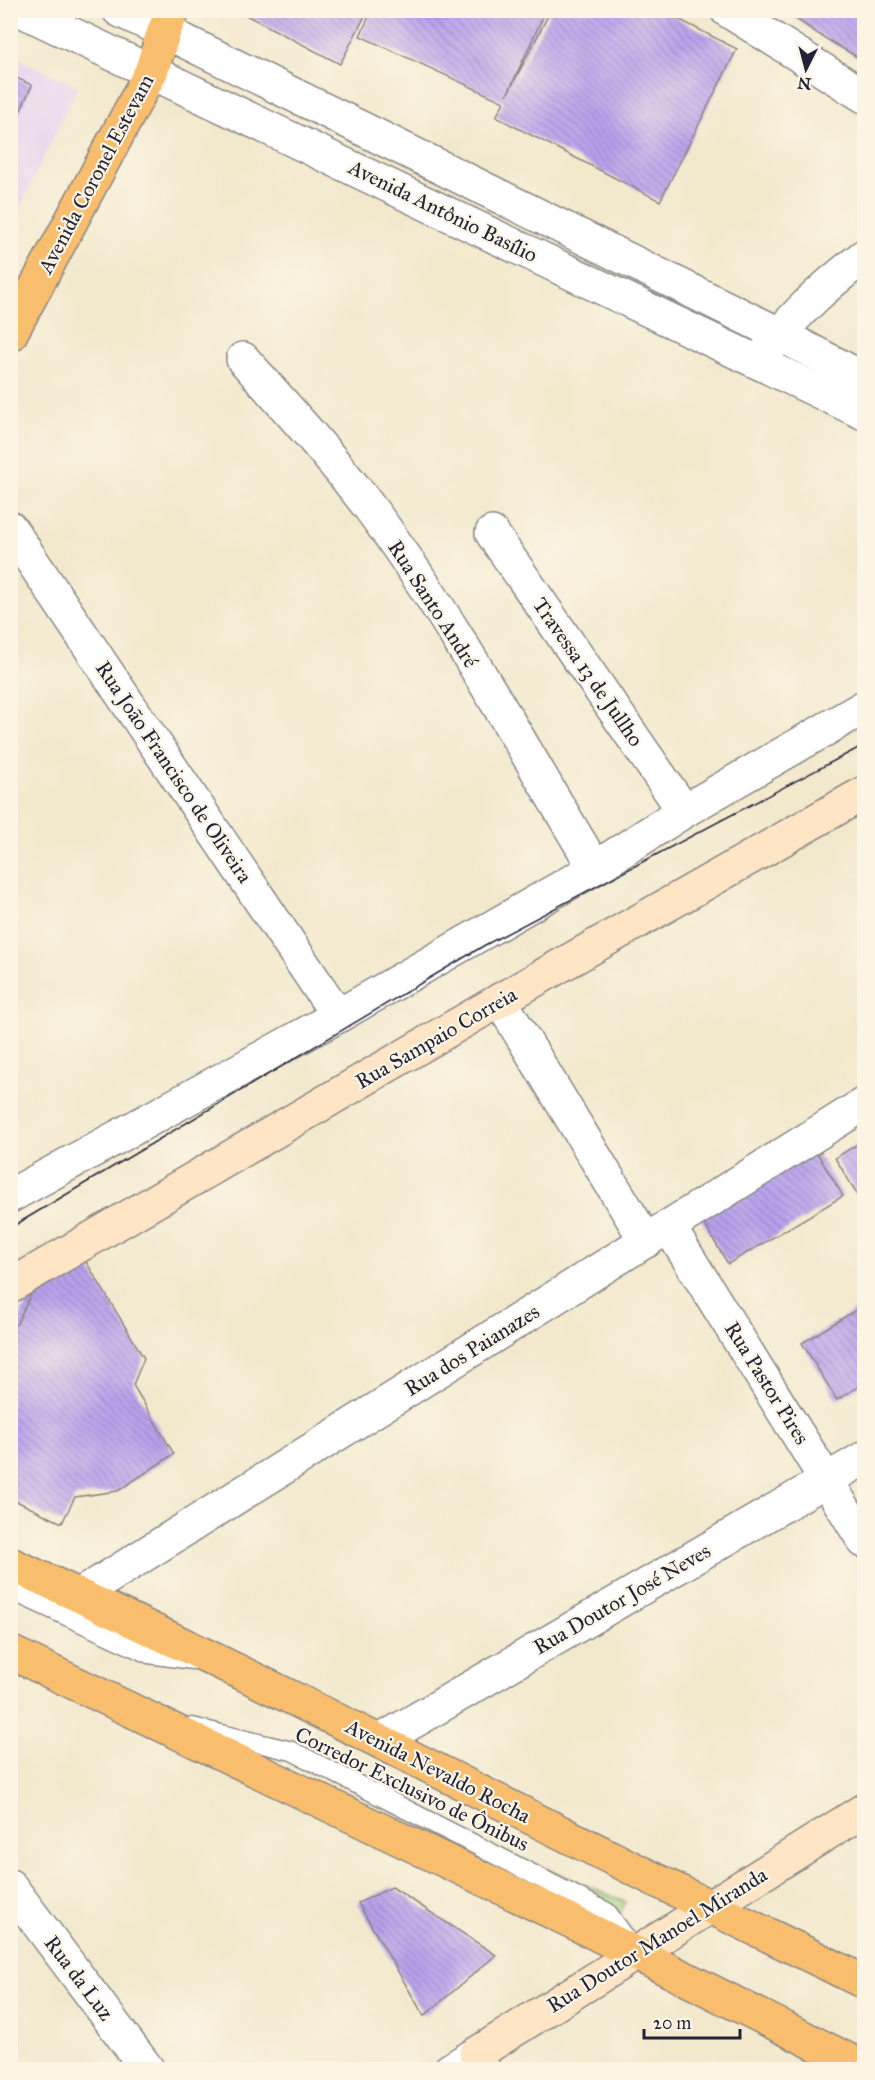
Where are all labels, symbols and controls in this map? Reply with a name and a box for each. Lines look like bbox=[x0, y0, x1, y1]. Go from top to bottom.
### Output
north arrow bbox=[776, 39, 836, 99]
street label: Avenida Coronel Estevam bbox=[32, 70, 160, 279]
text: N bbox=[796, 73, 812, 94]
street label: Avenida Antônio Basílio bbox=[343, 154, 542, 268]
street label: Rua Santo André bbox=[382, 535, 484, 673]
street label: Travessa 13 de Jullho bbox=[527, 593, 649, 752]
street label: Rua João Francisco de Oliveira bbox=[90, 656, 258, 888]
street label: Rua Sampaio Correia bbox=[351, 981, 521, 1095]
street label: Rua dos Paianazes bbox=[400, 1298, 544, 1402]
street label: Rua Pastor Pires bbox=[719, 1317, 815, 1449]
street label: Rua Doutor José Neves bbox=[529, 1538, 715, 1660]
street label: Avenida Nevaldo Rocha bbox=[340, 1713, 535, 1829]
street label: Corredor Exclusivo de Ônibus bbox=[291, 1721, 533, 1857]
street label: Rua Doutor Manoel Miranda bbox=[542, 1861, 772, 2019]
street label: Rua da Luz bbox=[39, 1930, 120, 2026]
scale bar bbox=[644, 2002, 740, 2040]
text: 20 m bbox=[653, 2012, 691, 2034]

